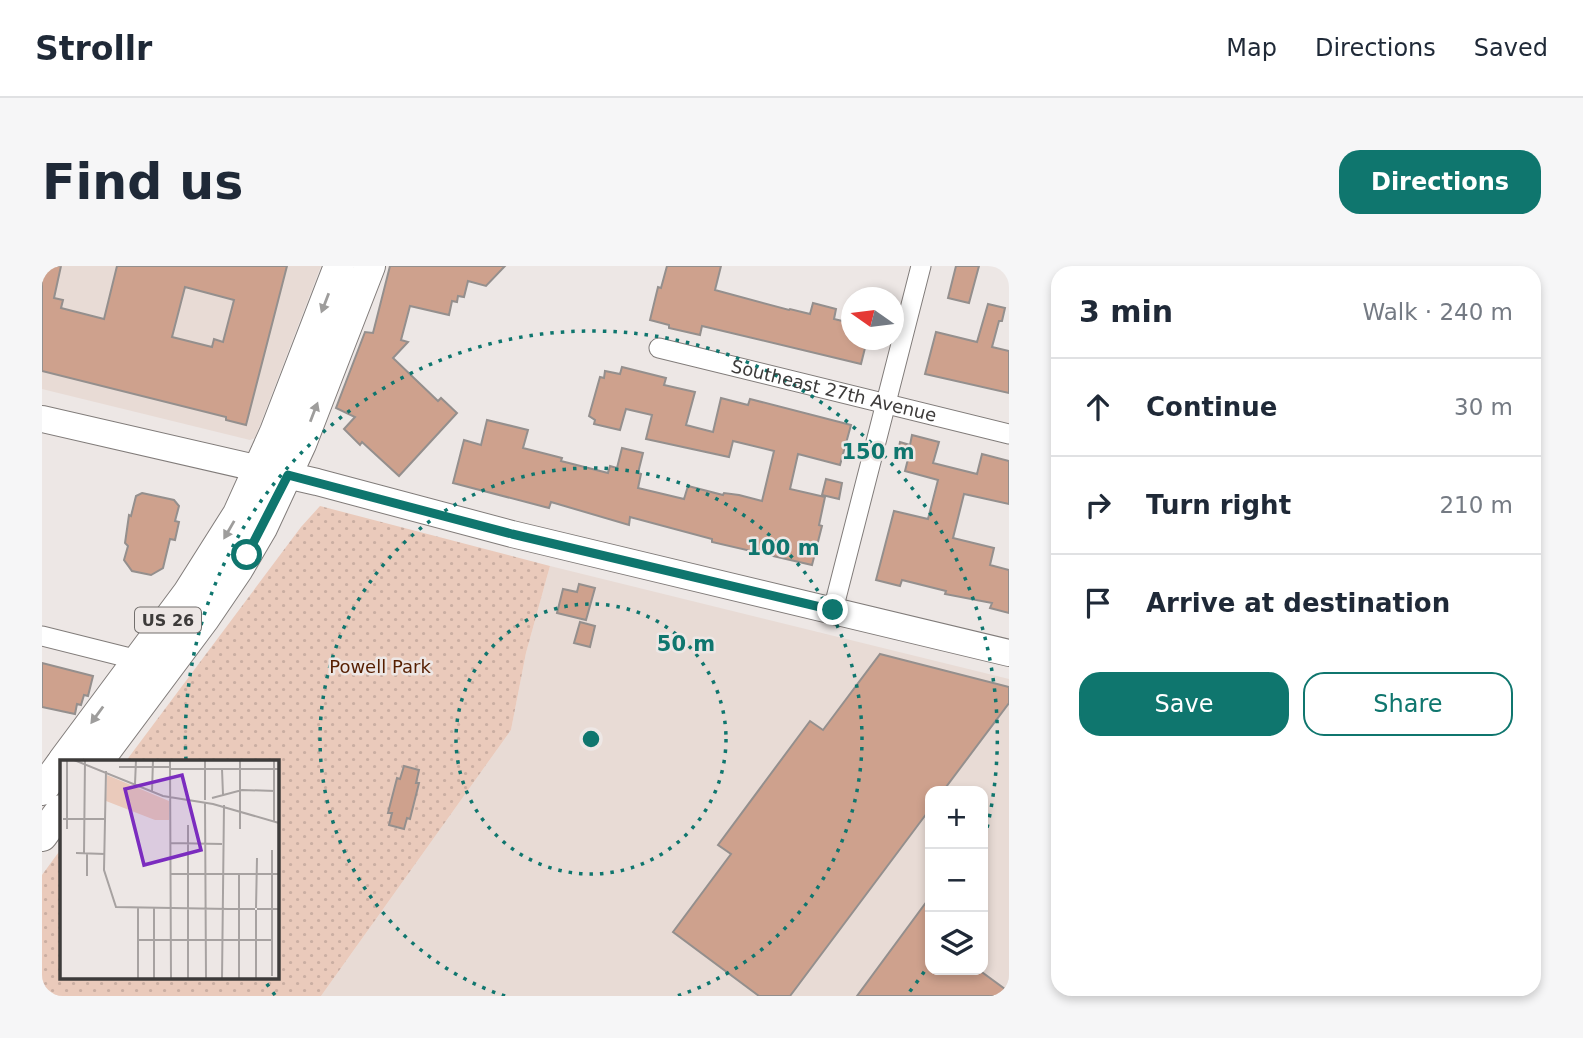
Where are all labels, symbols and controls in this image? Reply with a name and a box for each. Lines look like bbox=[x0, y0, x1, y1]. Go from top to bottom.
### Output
text: Strollr bbox=[35, 29, 152, 68]
text: Map bbox=[1226, 34, 1277, 62]
text: Directions bbox=[1315, 34, 1436, 62]
text: Saved bbox=[1474, 34, 1548, 62]
button: Directions bbox=[1339, 150, 1541, 214]
text: Find us bbox=[42, 154, 243, 211]
north arrow bbox=[841, 287, 904, 350]
one-way arrow bbox=[319, 293, 330, 314]
text: 3 min bbox=[1079, 294, 1173, 329]
text: Walk · 240 m bbox=[1362, 299, 1513, 325]
street label: Southeast 27th Avenue bbox=[729, 355, 939, 426]
icon: ahead bbox=[1079, 388, 1117, 426]
text: Continue bbox=[1146, 392, 1277, 422]
text: 30 m bbox=[1454, 394, 1513, 420]
one-way arrow bbox=[308, 402, 319, 423]
text: 150 m bbox=[841, 440, 915, 464]
icon: right bbox=[1079, 486, 1117, 524]
text: Turn right bbox=[1146, 490, 1291, 520]
text: 210 m bbox=[1439, 492, 1513, 518]
one-way arrow bbox=[223, 520, 235, 539]
text: 100 m bbox=[746, 536, 820, 560]
route start bbox=[231, 539, 262, 570]
icon: arrive bbox=[1079, 584, 1117, 622]
text: Arrive at destination bbox=[1146, 588, 1450, 618]
route end bbox=[817, 594, 848, 625]
road number: US 26 bbox=[135, 608, 201, 632]
text: 50 m bbox=[657, 632, 715, 656]
park label: Powell Park bbox=[329, 656, 431, 677]
button: Save bbox=[1079, 672, 1289, 736]
button: Share bbox=[1303, 672, 1513, 736]
one-way arrow bbox=[90, 706, 104, 724]
centre of rings bbox=[579, 727, 603, 751]
inset map bbox=[60, 760, 278, 978]
map controls bbox=[925, 786, 988, 975]
button: + bbox=[925, 786, 988, 849]
button: − bbox=[925, 849, 988, 912]
button: layers bbox=[925, 912, 988, 975]

